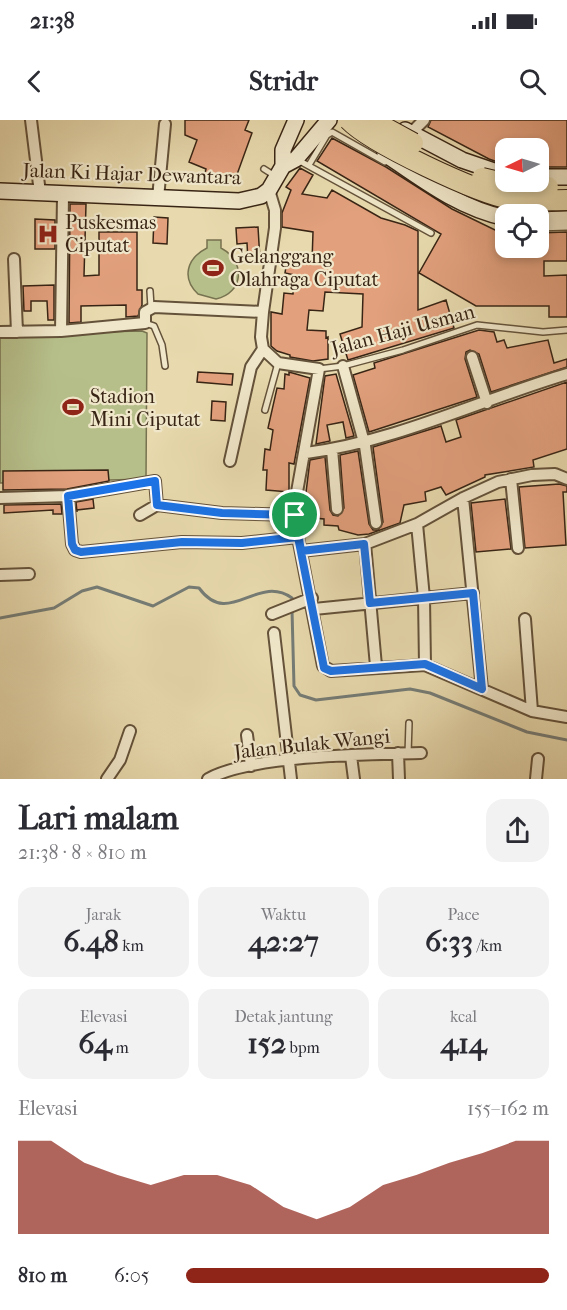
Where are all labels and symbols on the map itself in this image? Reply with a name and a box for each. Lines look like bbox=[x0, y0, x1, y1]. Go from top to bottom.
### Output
north arrow bbox=[495, 138, 549, 192]
street label: Jalan Ki Hajar Dewantara bbox=[20, 159, 242, 189]
place label: Puskesmas Ciputat bbox=[65, 211, 156, 257]
hospital icon: Puskesmas Ciputat bbox=[36, 222, 60, 246]
place label: Gelanggang Olahraga Ciputat bbox=[230, 245, 379, 291]
sports icon: Gelanggang Olahraga Ciputat bbox=[201, 256, 225, 280]
street label: Jalan Haji Usman bbox=[327, 300, 478, 361]
place label: Stadion Mini Ciputat bbox=[90, 385, 201, 431]
sports icon: Stadion Mini Ciputat bbox=[61, 395, 85, 419]
pin bbox=[269, 489, 320, 540]
street label: Jalan Bulak Wangi bbox=[231, 724, 391, 764]

